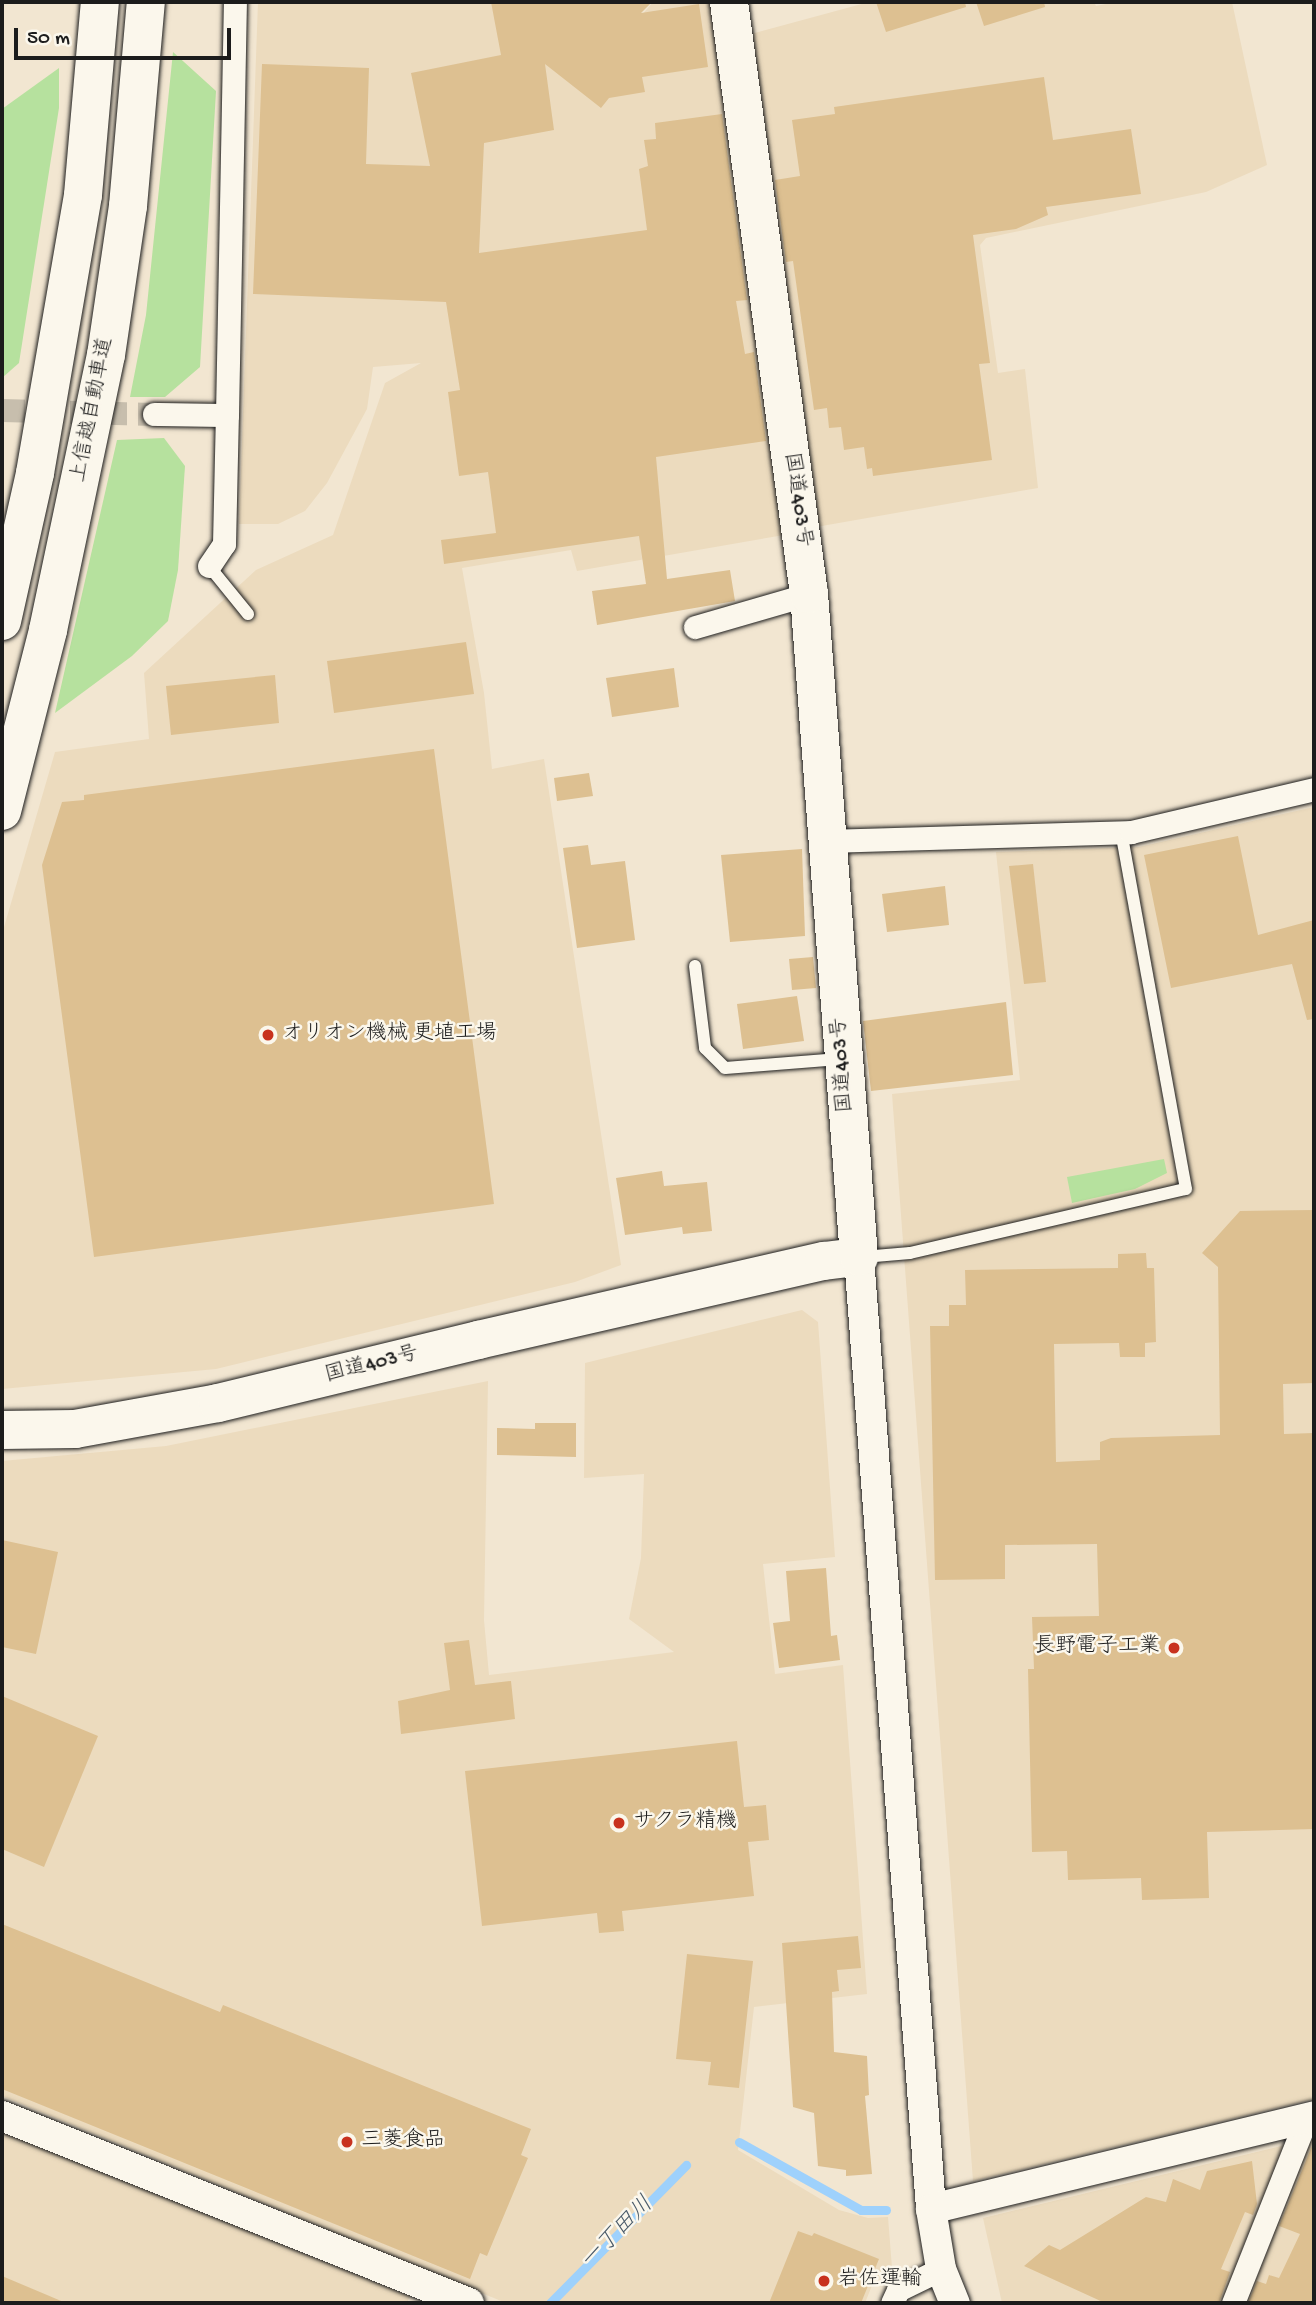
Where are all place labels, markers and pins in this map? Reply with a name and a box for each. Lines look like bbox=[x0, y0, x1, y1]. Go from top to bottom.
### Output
place label: オリオン機械 更埴工場 bbox=[282, 1022, 497, 1048]
marker: オリオン機械 更埴工場 bbox=[260, 1027, 276, 1043]
place label: 長野電子工業 bbox=[1034, 1635, 1160, 1661]
marker: 長野電子工業 bbox=[1166, 1640, 1182, 1656]
place label: サクラ精機 bbox=[633, 1810, 738, 1836]
marker: サクラ精機 bbox=[611, 1815, 627, 1831]
place label: 三菱食品 bbox=[361, 2129, 445, 2155]
marker: 三菱食品 bbox=[339, 2134, 355, 2150]
place label: 岩佐運輸 bbox=[838, 2268, 922, 2294]
marker: 岩佐運輸 bbox=[816, 2273, 832, 2289]

